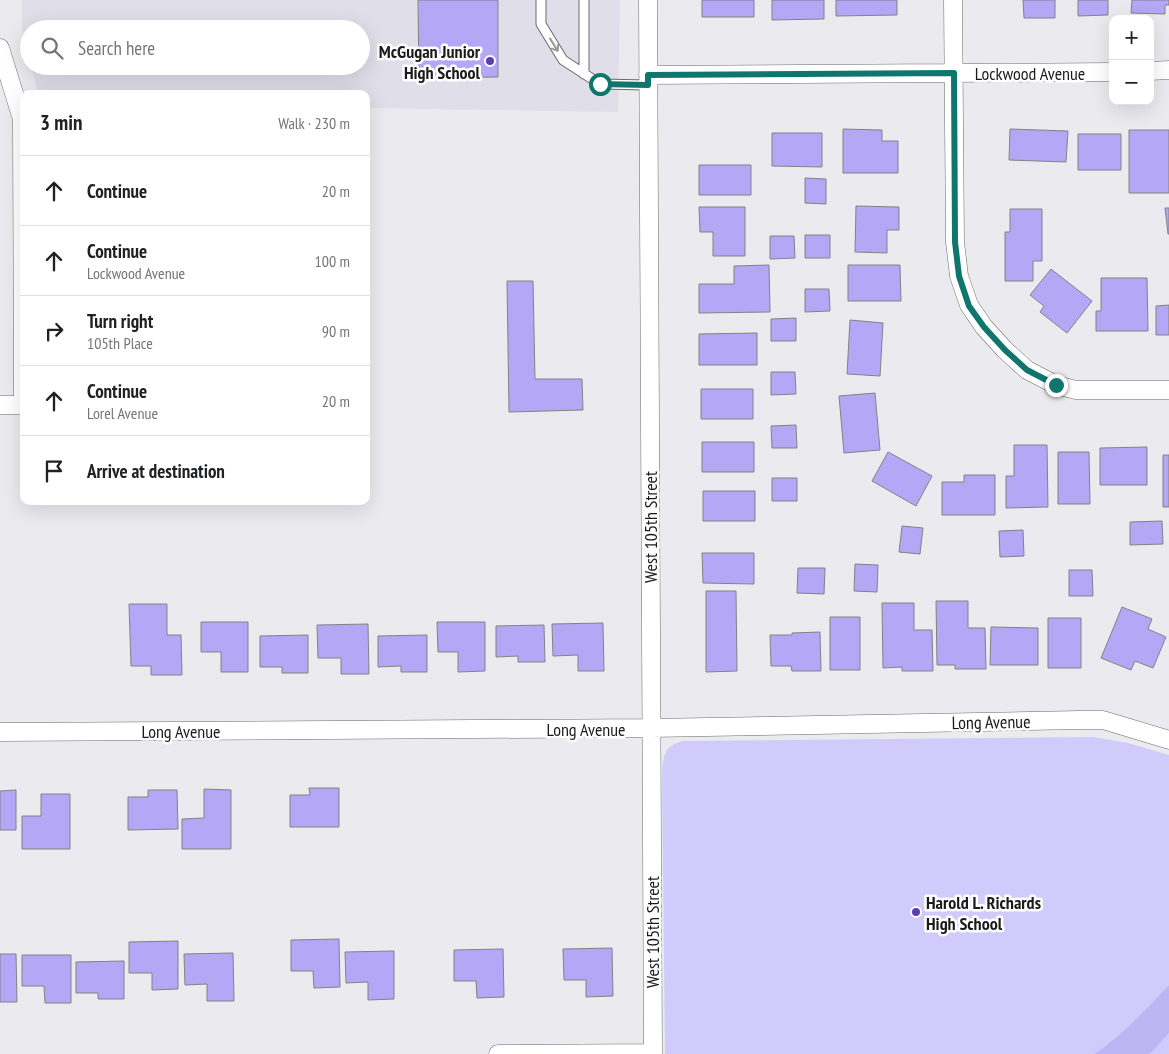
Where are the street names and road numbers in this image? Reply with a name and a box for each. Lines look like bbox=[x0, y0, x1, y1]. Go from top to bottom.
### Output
street label: Lockwood Avenue bbox=[975, 62, 1085, 85]
street label: West 105th Street bbox=[639, 471, 662, 583]
street label: Long Avenue bbox=[951, 710, 1031, 734]
street label: Long Avenue bbox=[547, 718, 625, 741]
street label: Long Avenue bbox=[142, 720, 220, 743]
street label: West 105th Street bbox=[641, 876, 664, 988]

